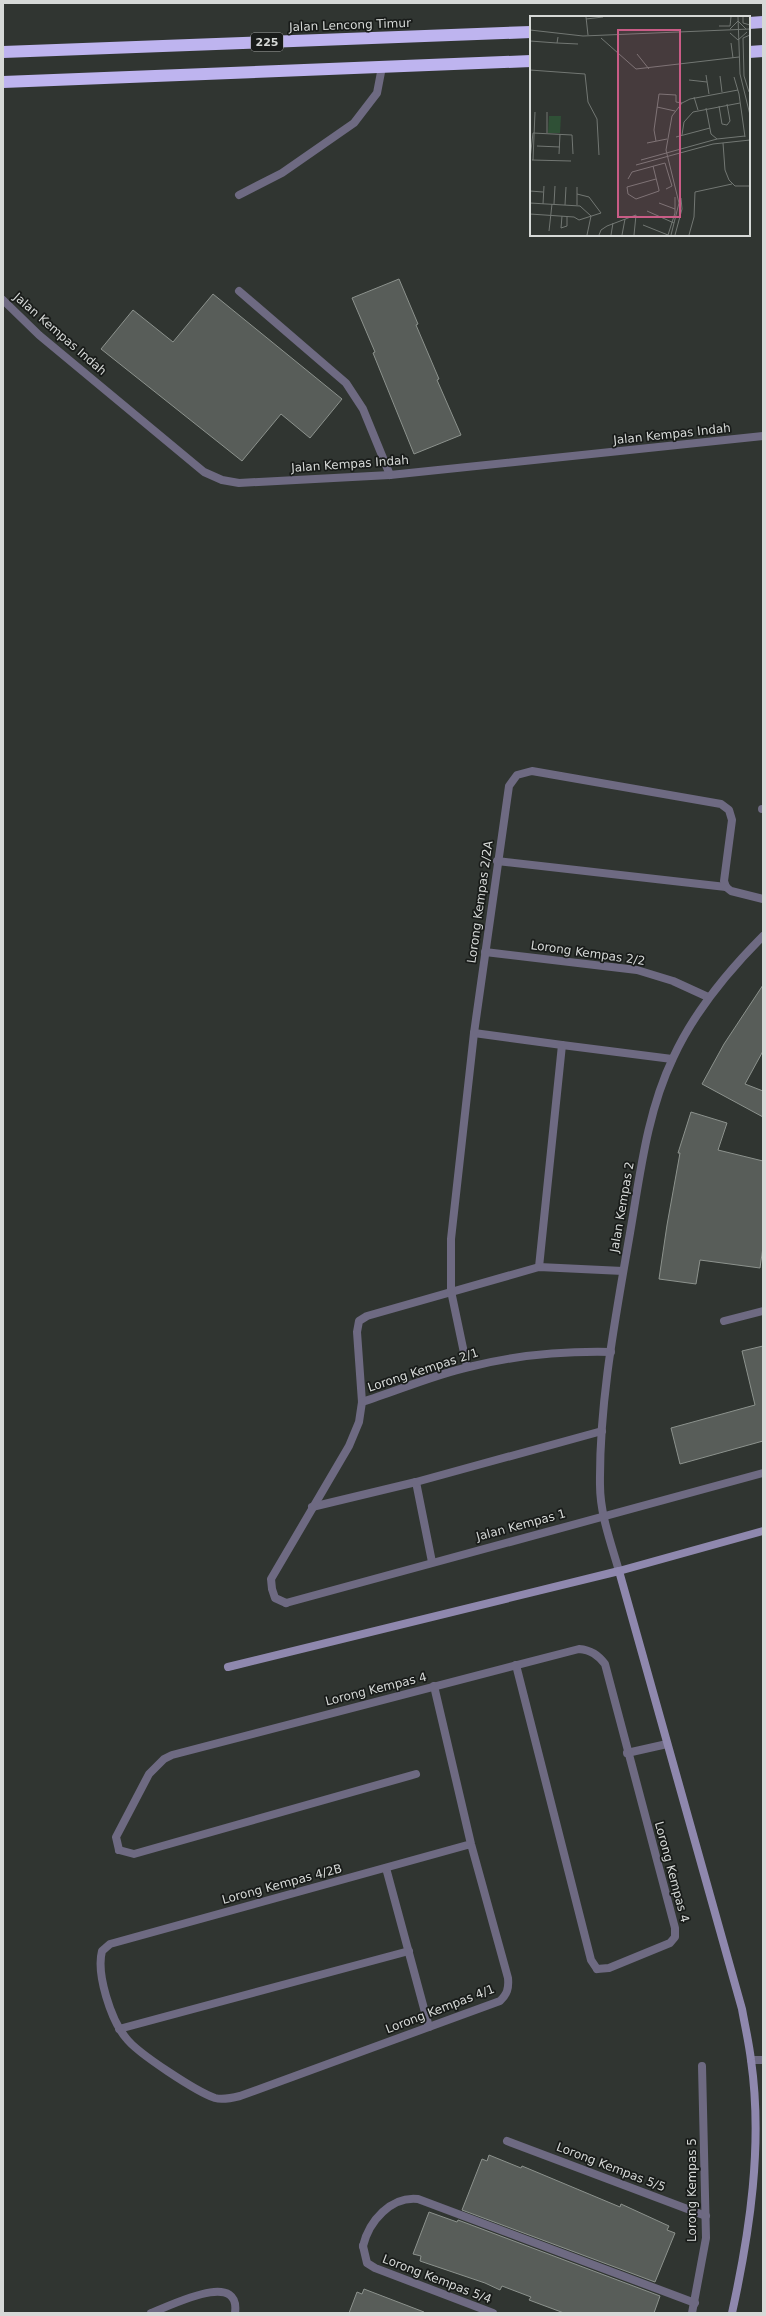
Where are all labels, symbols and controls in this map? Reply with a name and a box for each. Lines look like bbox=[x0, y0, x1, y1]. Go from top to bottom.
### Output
street label: Jalan Lencong Timur bbox=[288, 16, 411, 34]
inset map bbox=[530, 16, 750, 236]
road number: 225 bbox=[251, 33, 283, 51]
street label: Jalan Kempas Indah bbox=[10, 289, 109, 378]
street label: Jalan Kempas Indah bbox=[612, 421, 731, 447]
street label: Jalan Kempas Indah bbox=[290, 453, 409, 475]
street label: Lorong Kempas 2/2A bbox=[464, 839, 496, 964]
street label: Lorong Kempas 2/2 bbox=[530, 938, 646, 968]
street label: Jalan Kempas 2 bbox=[607, 1160, 637, 1255]
street label: Lorong Kempas 2/1 bbox=[366, 1345, 480, 1395]
street label: Jalan Kempas 1 bbox=[474, 1506, 567, 1544]
street label: Lorong Kempas 4 bbox=[324, 1670, 428, 1708]
street label: Lorong Kempas 4 bbox=[652, 1820, 692, 1924]
street label: Lorong Kempas 4/2B bbox=[220, 1861, 344, 1907]
street label: Lorong Kempas 4/1 bbox=[384, 1982, 496, 2036]
street label: Lorong Kempas 5 bbox=[685, 2138, 699, 2242]
street label: Lorong Kempas 5/5 bbox=[555, 2140, 667, 2194]
street label: Lorong Kempas 5/4 bbox=[381, 2252, 493, 2306]

